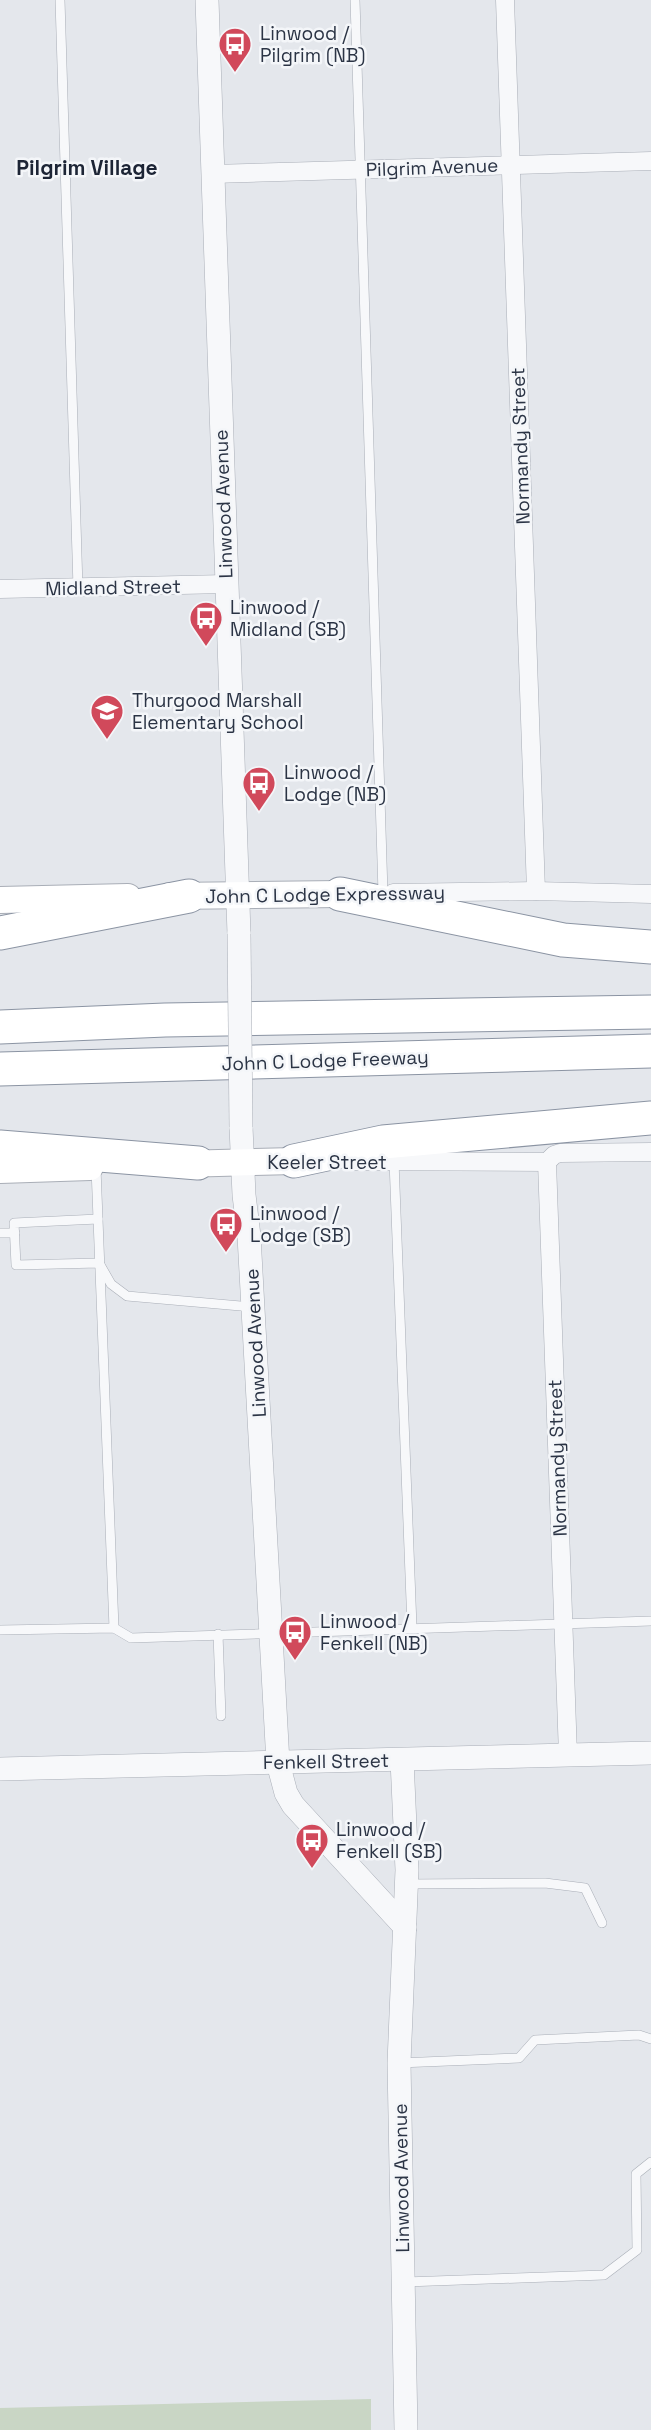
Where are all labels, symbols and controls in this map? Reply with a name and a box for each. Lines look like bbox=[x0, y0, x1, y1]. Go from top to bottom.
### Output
place label: Linwood / Pilgrim (NB) bbox=[260, 21, 365, 68]
bus stop icon: Linwood / Pilgrim (NB) bbox=[216, 25, 254, 74]
street label: Pilgrim Avenue bbox=[365, 153, 499, 182]
district label: Pilgrim Village bbox=[16, 154, 158, 181]
street label: Normandy Street bbox=[505, 367, 536, 525]
street label: Linwood Avenue bbox=[208, 429, 239, 579]
street label: Midland Street bbox=[45, 574, 181, 601]
place label: Linwood / Midland (SB) bbox=[230, 595, 346, 642]
bus stop icon: Linwood / Midland (SB) bbox=[187, 599, 225, 648]
place label: Thurgood Marshall Elementary School bbox=[132, 688, 304, 735]
school or university icon: Thurgood Marshall Elementary School bbox=[88, 692, 126, 741]
place label: Linwood / Lodge (NB) bbox=[284, 760, 386, 807]
bus stop icon: Linwood / Lodge (NB) bbox=[240, 764, 278, 813]
street label: John C Lodge Expressway bbox=[205, 880, 445, 909]
street label: John C Lodge Freeway bbox=[221, 1044, 429, 1077]
street label: Keeler Street bbox=[267, 1150, 387, 1175]
place label: Linwood / Lodge (SB) bbox=[250, 1201, 351, 1248]
bus stop icon: Linwood / Lodge (SB) bbox=[207, 1205, 245, 1254]
street label: Linwood Avenue bbox=[239, 1268, 272, 1418]
street label: Normandy Street bbox=[542, 1379, 573, 1537]
place label: Linwood / Fenkell (NB) bbox=[320, 1609, 428, 1656]
bus stop icon: Linwood / Fenkell (NB) bbox=[276, 1613, 314, 1662]
street label: Fenkell Street bbox=[263, 1748, 389, 1775]
place label: Linwood / Fenkell (SB) bbox=[336, 1817, 443, 1864]
bus stop icon: Linwood / Fenkell (SB) bbox=[293, 1821, 331, 1870]
street label: Linwood Avenue bbox=[388, 2103, 415, 2253]

